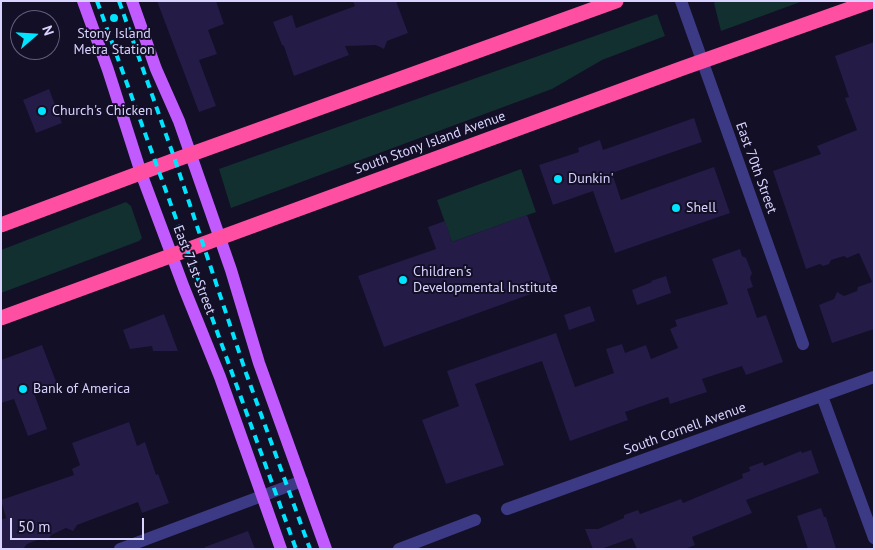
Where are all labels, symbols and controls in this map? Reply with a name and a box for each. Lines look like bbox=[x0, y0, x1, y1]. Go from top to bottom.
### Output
north arrow bbox=[10, 10, 60, 60]
marker: Stony Island Metra Station bbox=[108, 12, 120, 24]
text: N bbox=[38, 23, 58, 38]
place label: Stony Island Metra Station bbox=[73, 26, 155, 58]
place label: Church's Chicken bbox=[52, 103, 153, 119]
marker: Church's Chicken bbox=[36, 105, 48, 117]
street label: South Stony Island Avenue bbox=[352, 108, 508, 178]
street label: East 70th Street bbox=[732, 120, 780, 216]
place label: Dunkin' bbox=[568, 171, 614, 187]
marker: Dunkin' bbox=[552, 173, 564, 185]
place label: Shell bbox=[686, 200, 716, 216]
marker: Shell bbox=[670, 202, 682, 214]
street label: East 71st Street bbox=[169, 223, 219, 317]
place label: Children's Developmental Institute bbox=[413, 264, 558, 296]
marker: Children's Developmental Institute bbox=[397, 274, 409, 286]
place label: Bank of America bbox=[33, 381, 130, 397]
marker: Bank of America bbox=[17, 383, 29, 395]
street label: South Cornell Avenue bbox=[622, 399, 748, 459]
scale bar bbox=[12, 508, 146, 540]
text: 50 m bbox=[18, 517, 51, 536]

